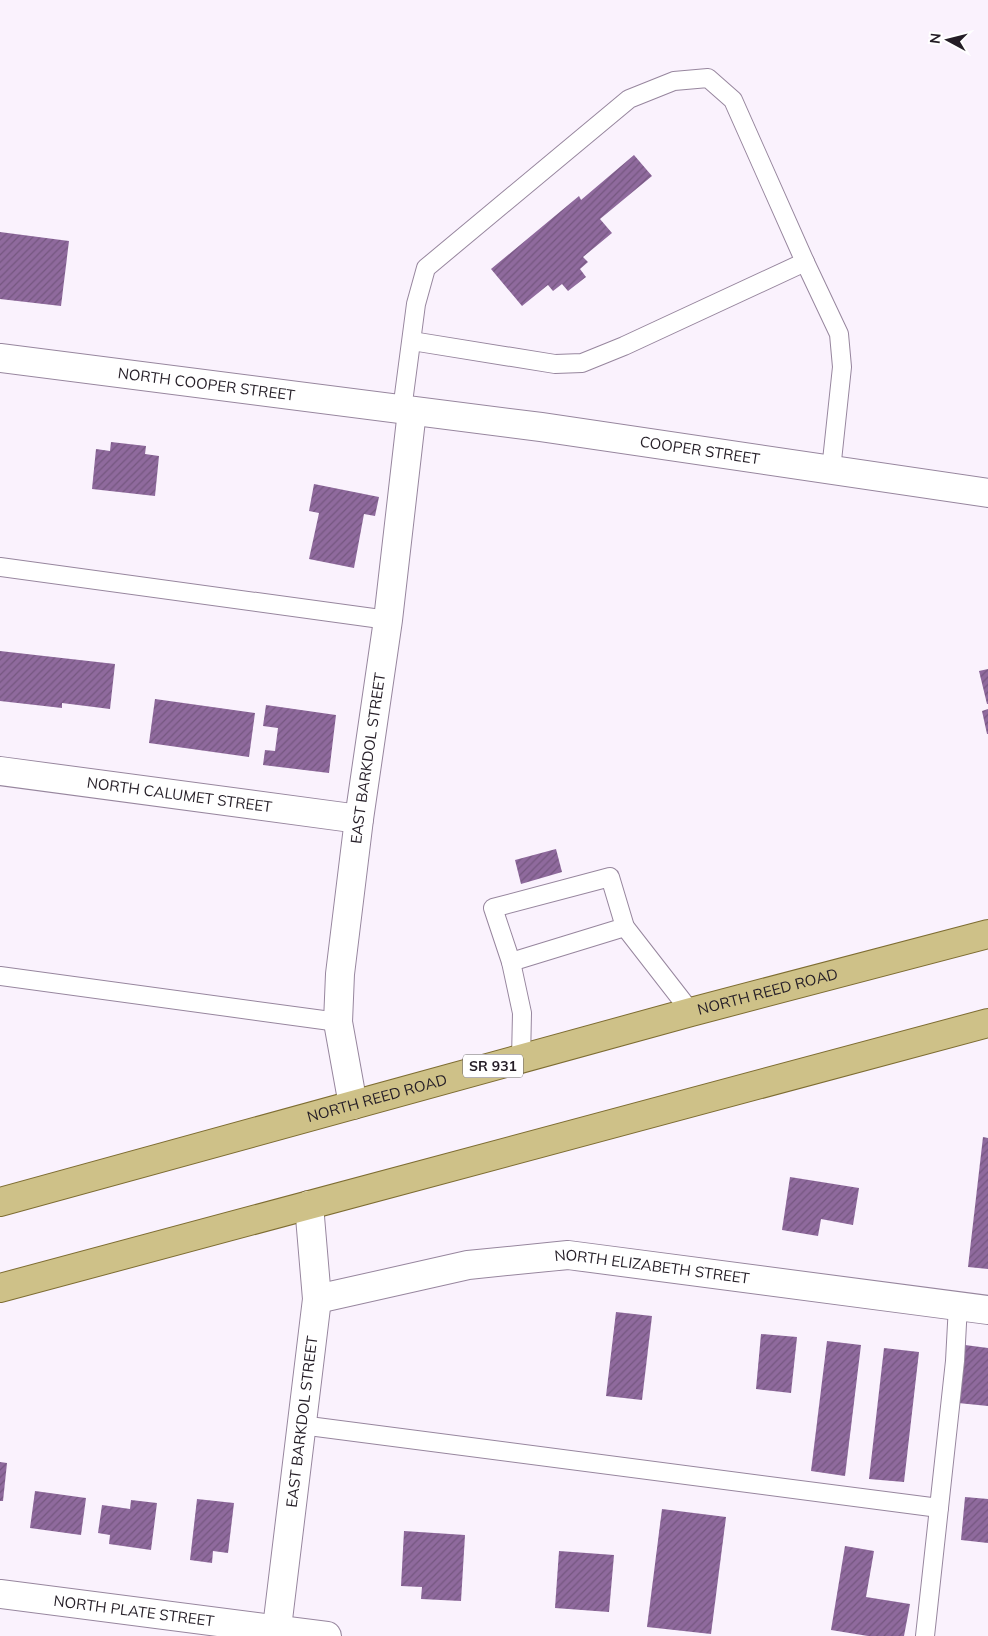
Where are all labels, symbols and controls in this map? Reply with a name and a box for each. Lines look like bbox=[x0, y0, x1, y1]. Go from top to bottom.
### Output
north arrow bbox=[923, 15, 973, 65]
text: N bbox=[926, 32, 945, 45]
street label: NORTH COOPER STREET bbox=[117, 363, 296, 405]
street label: COOPER STREET bbox=[639, 432, 761, 468]
street label: EAST BARKDOL STREET bbox=[346, 671, 389, 845]
street label: NORTH CALUMET STREET bbox=[86, 773, 273, 816]
street label: NORTH REED ROAD bbox=[695, 964, 840, 1019]
road number: SR 931 bbox=[463, 1054, 523, 1078]
street label: NORTH REED ROAD bbox=[305, 1070, 449, 1126]
street label: NORTH ELIZABETH STREET bbox=[554, 1245, 751, 1288]
street label: EAST BARKDOL STREET bbox=[282, 1335, 321, 1508]
street label: NORTH PLATE STREET bbox=[52, 1591, 215, 1630]

